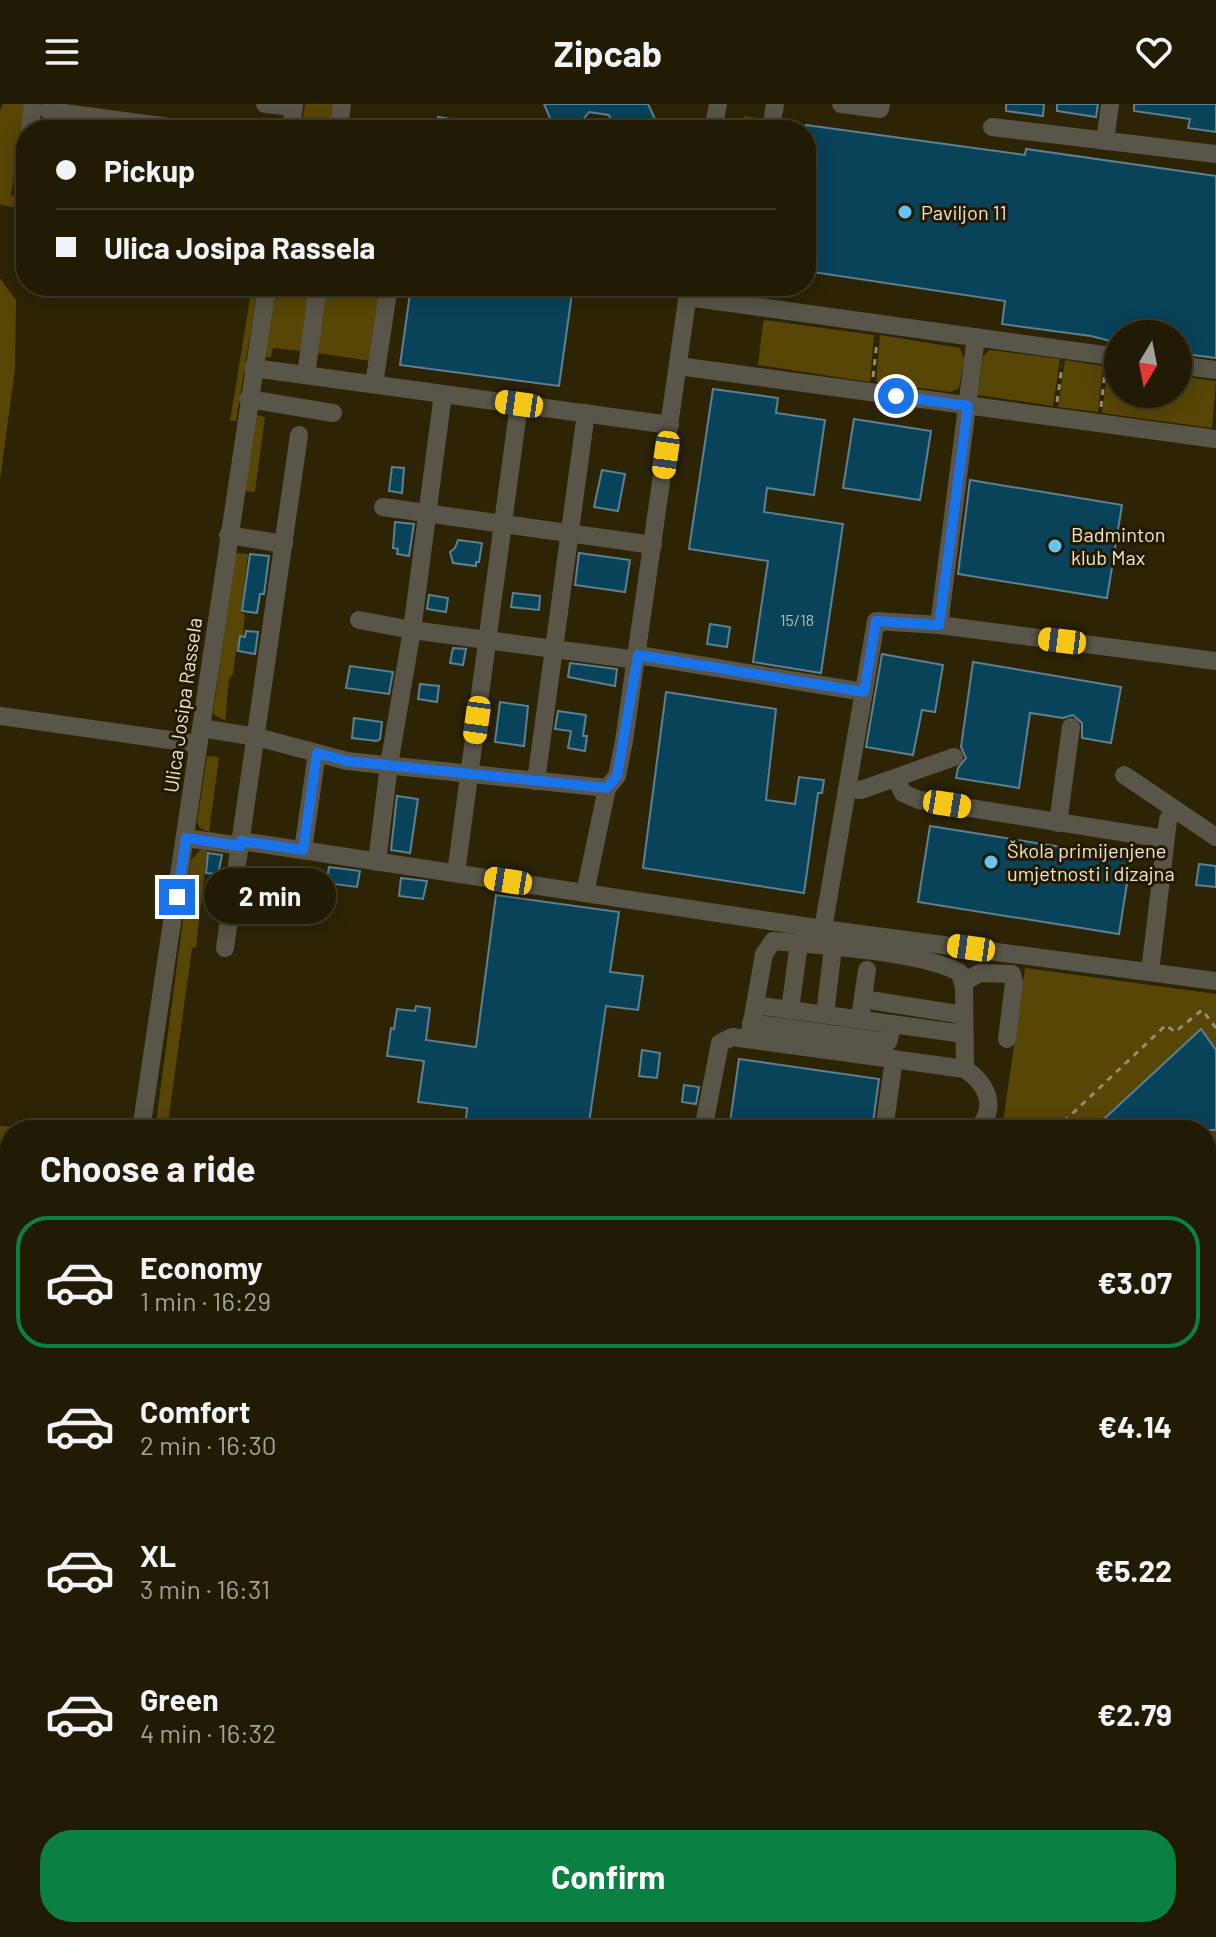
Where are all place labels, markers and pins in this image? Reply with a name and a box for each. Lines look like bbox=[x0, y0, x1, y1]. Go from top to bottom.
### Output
place label: Paviljon 11 bbox=[921, 200, 1007, 224]
marker: Paviljon 11 bbox=[896, 203, 914, 221]
place label: Badminton klub Max bbox=[1071, 522, 1166, 569]
marker: Badminton klub Max bbox=[1046, 537, 1064, 555]
place label: Škola primijenjene umjetnosti i dizajna bbox=[1007, 838, 1175, 885]
marker: Škola primijenjene umjetnosti i dizajna bbox=[982, 853, 1000, 871]

